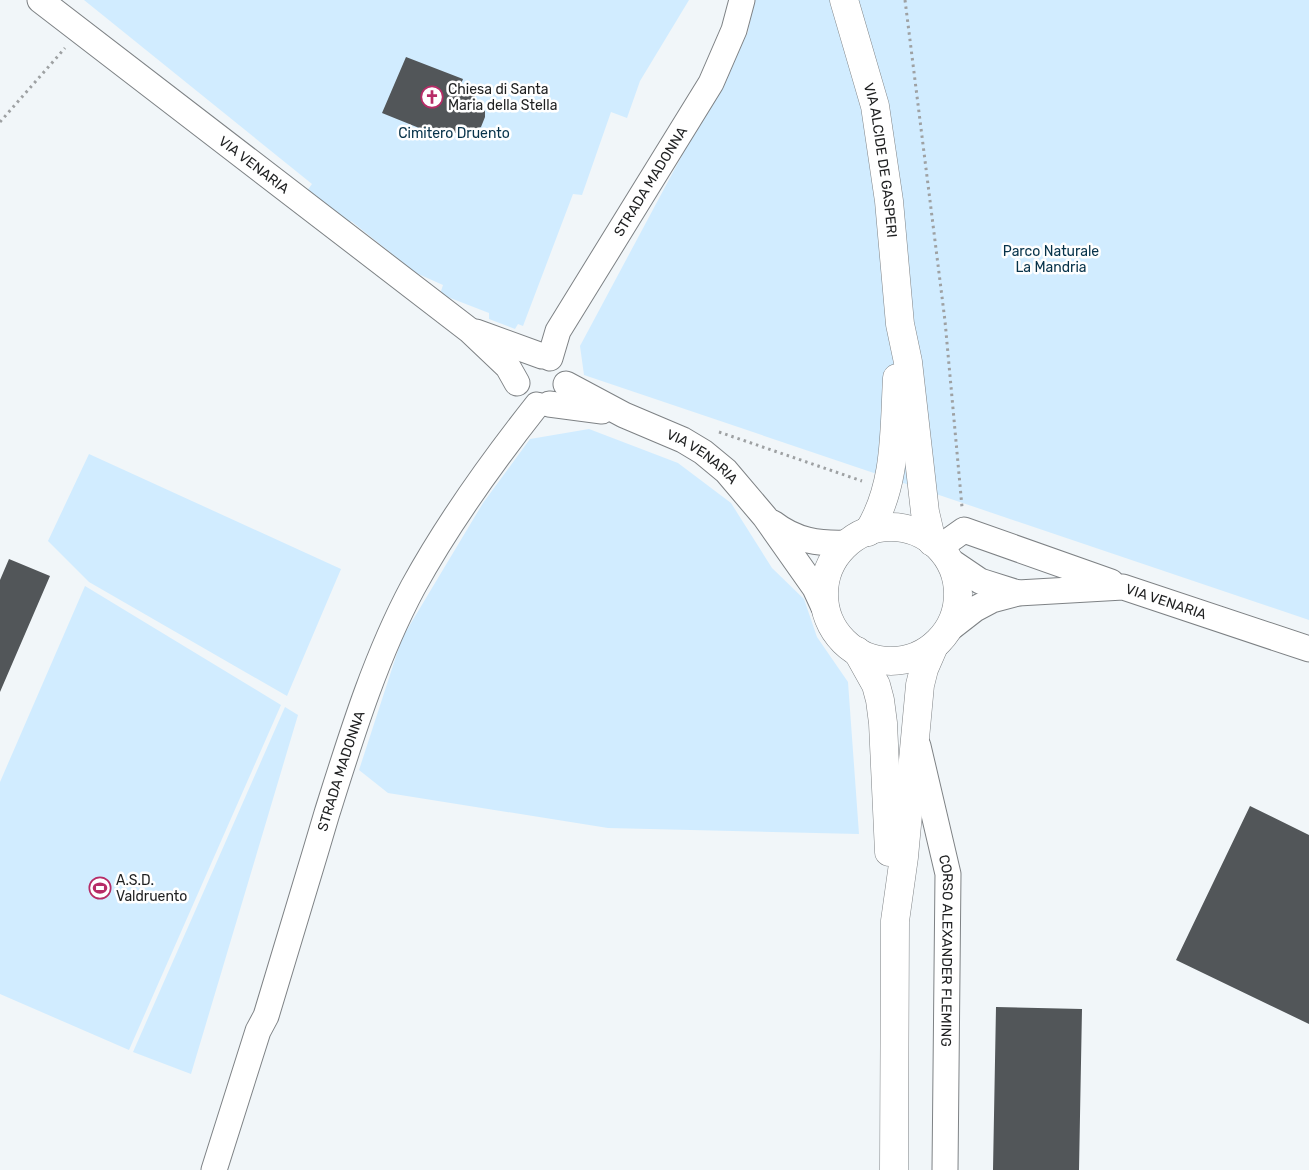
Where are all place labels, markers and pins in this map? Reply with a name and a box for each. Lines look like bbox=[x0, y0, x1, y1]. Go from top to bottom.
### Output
place label: Chiesa di Santa Maria della Stella bbox=[448, 81, 557, 114]
church icon: Chiesa di Santa Maria della Stella bbox=[420, 85, 444, 109]
place label: A.S.D. Valdruento bbox=[116, 872, 187, 905]
sports icon: A.S.D. Valdruento bbox=[88, 876, 112, 900]

